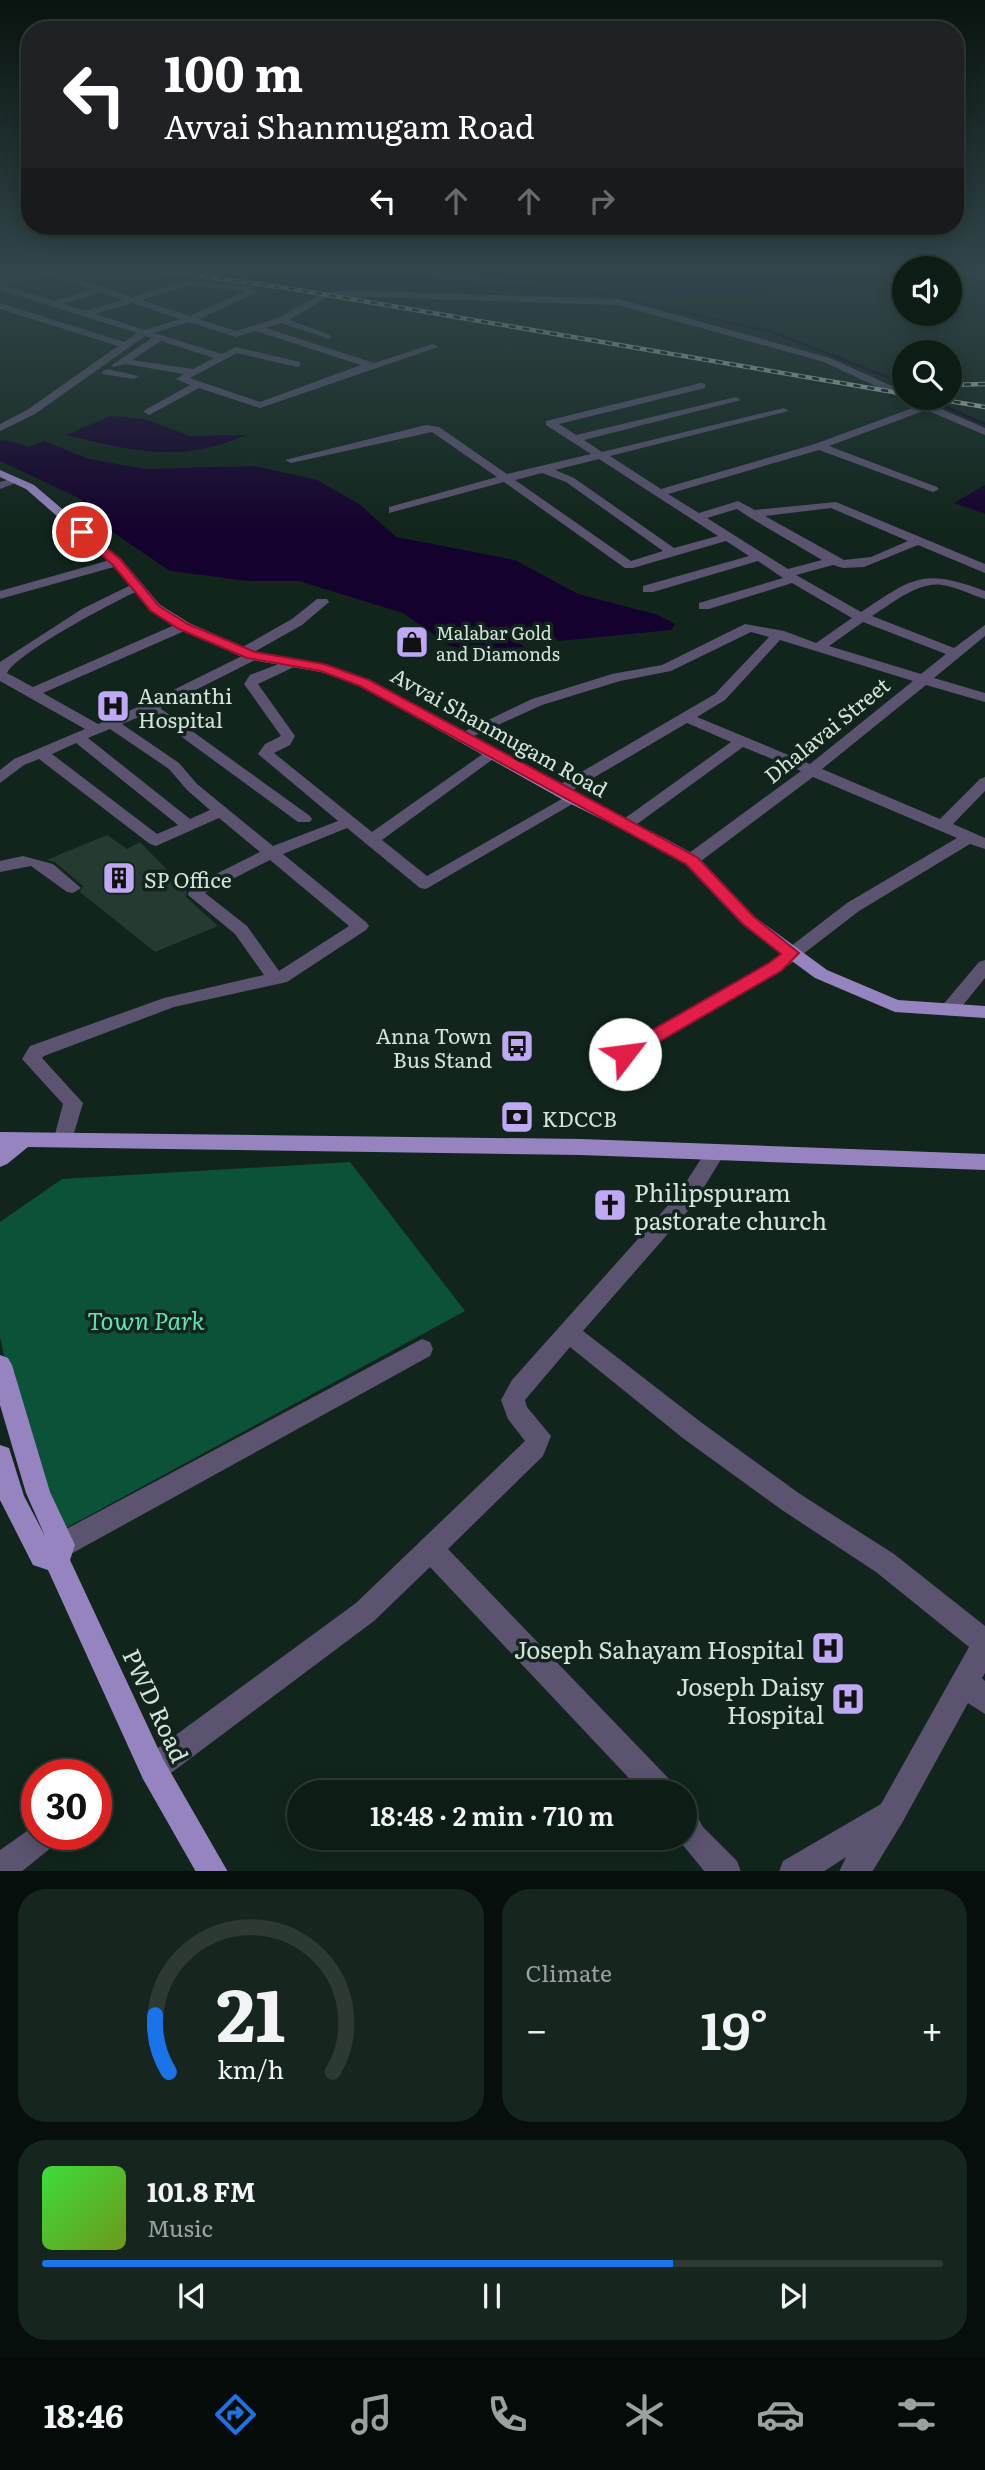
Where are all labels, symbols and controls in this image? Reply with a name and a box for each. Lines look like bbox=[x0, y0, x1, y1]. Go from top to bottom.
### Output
text: 100 m bbox=[164, 34, 303, 107]
icon: left bbox=[49, 49, 140, 140]
text: Avvai Shanmugam Road bbox=[164, 101, 535, 149]
icon: left bbox=[364, 182, 402, 220]
icon: ahead bbox=[437, 182, 475, 220]
icon: ahead bbox=[510, 182, 548, 220]
icon: right bbox=[583, 182, 621, 220]
map controls bbox=[892, 256, 962, 410]
button: sound bbox=[892, 256, 962, 326]
button: search bbox=[892, 340, 962, 410]
pin bbox=[52, 502, 112, 562]
icon: arrive bbox=[63, 513, 101, 551]
place label: Malabar Gold and Diamonds bbox=[436, 619, 560, 667]
shop icon: Malabar Gold and Diamonds bbox=[393, 623, 431, 661]
street label: Avvai Shanmugam Road bbox=[386, 658, 614, 804]
street label: Dhalavai Street bbox=[757, 668, 896, 789]
place label: Aananthi Hospital bbox=[138, 679, 232, 734]
hospital icon: Aananthi Hospital bbox=[94, 687, 132, 725]
building icon: SP Office bbox=[100, 859, 138, 897]
place label: SP Office bbox=[144, 863, 232, 894]
position arrow bbox=[588, 1017, 662, 1091]
place label: Anna Town Bus Stand bbox=[376, 1019, 492, 1074]
bus stop icon: Anna Town Bus Stand bbox=[498, 1027, 536, 1065]
bank icon: KDCCB bbox=[498, 1098, 536, 1136]
place label: KDCCB bbox=[542, 1102, 617, 1133]
place label: Philipspuram pastorate church bbox=[634, 1174, 827, 1237]
church icon: Philipspuram pastorate church bbox=[591, 1186, 629, 1224]
park label: Town Park bbox=[87, 1302, 206, 1337]
hospital icon: Joseph Sahayam Hospital bbox=[809, 1629, 847, 1667]
place label: Joseph Sahayam Hospital bbox=[514, 1631, 804, 1666]
street label: PWD Road bbox=[115, 1642, 199, 1768]
place label: Joseph Daisy Hospital bbox=[676, 1668, 824, 1731]
hospital icon: Joseph Daisy Hospital bbox=[829, 1680, 867, 1718]
speed limit sign: 30 bbox=[21, 1759, 112, 1850]
text: 18:48 · 2 min · 710 m bbox=[370, 1795, 614, 1834]
text: Climate bbox=[526, 1955, 612, 1989]
text: 21 bbox=[216, 1956, 285, 2064]
text: 19° bbox=[700, 1989, 768, 2066]
text: − bbox=[526, 1999, 548, 2056]
text: + bbox=[921, 1999, 943, 2056]
text: km/h bbox=[217, 2049, 284, 2086]
text: 101.8 FM bbox=[147, 2171, 256, 2210]
text: Music bbox=[147, 2210, 213, 2244]
icon: previous bbox=[173, 2277, 211, 2315]
icon: pause bbox=[473, 2277, 511, 2315]
icon: next bbox=[774, 2277, 812, 2315]
text: 18:46 bbox=[44, 2390, 124, 2438]
icon: directions bbox=[211, 2390, 260, 2439]
icon: music bbox=[347, 2390, 396, 2439]
icon: phone bbox=[483, 2390, 532, 2439]
icon: climate bbox=[620, 2390, 669, 2439]
icon: car bbox=[756, 2390, 805, 2439]
icon: filters bbox=[892, 2390, 941, 2439]

